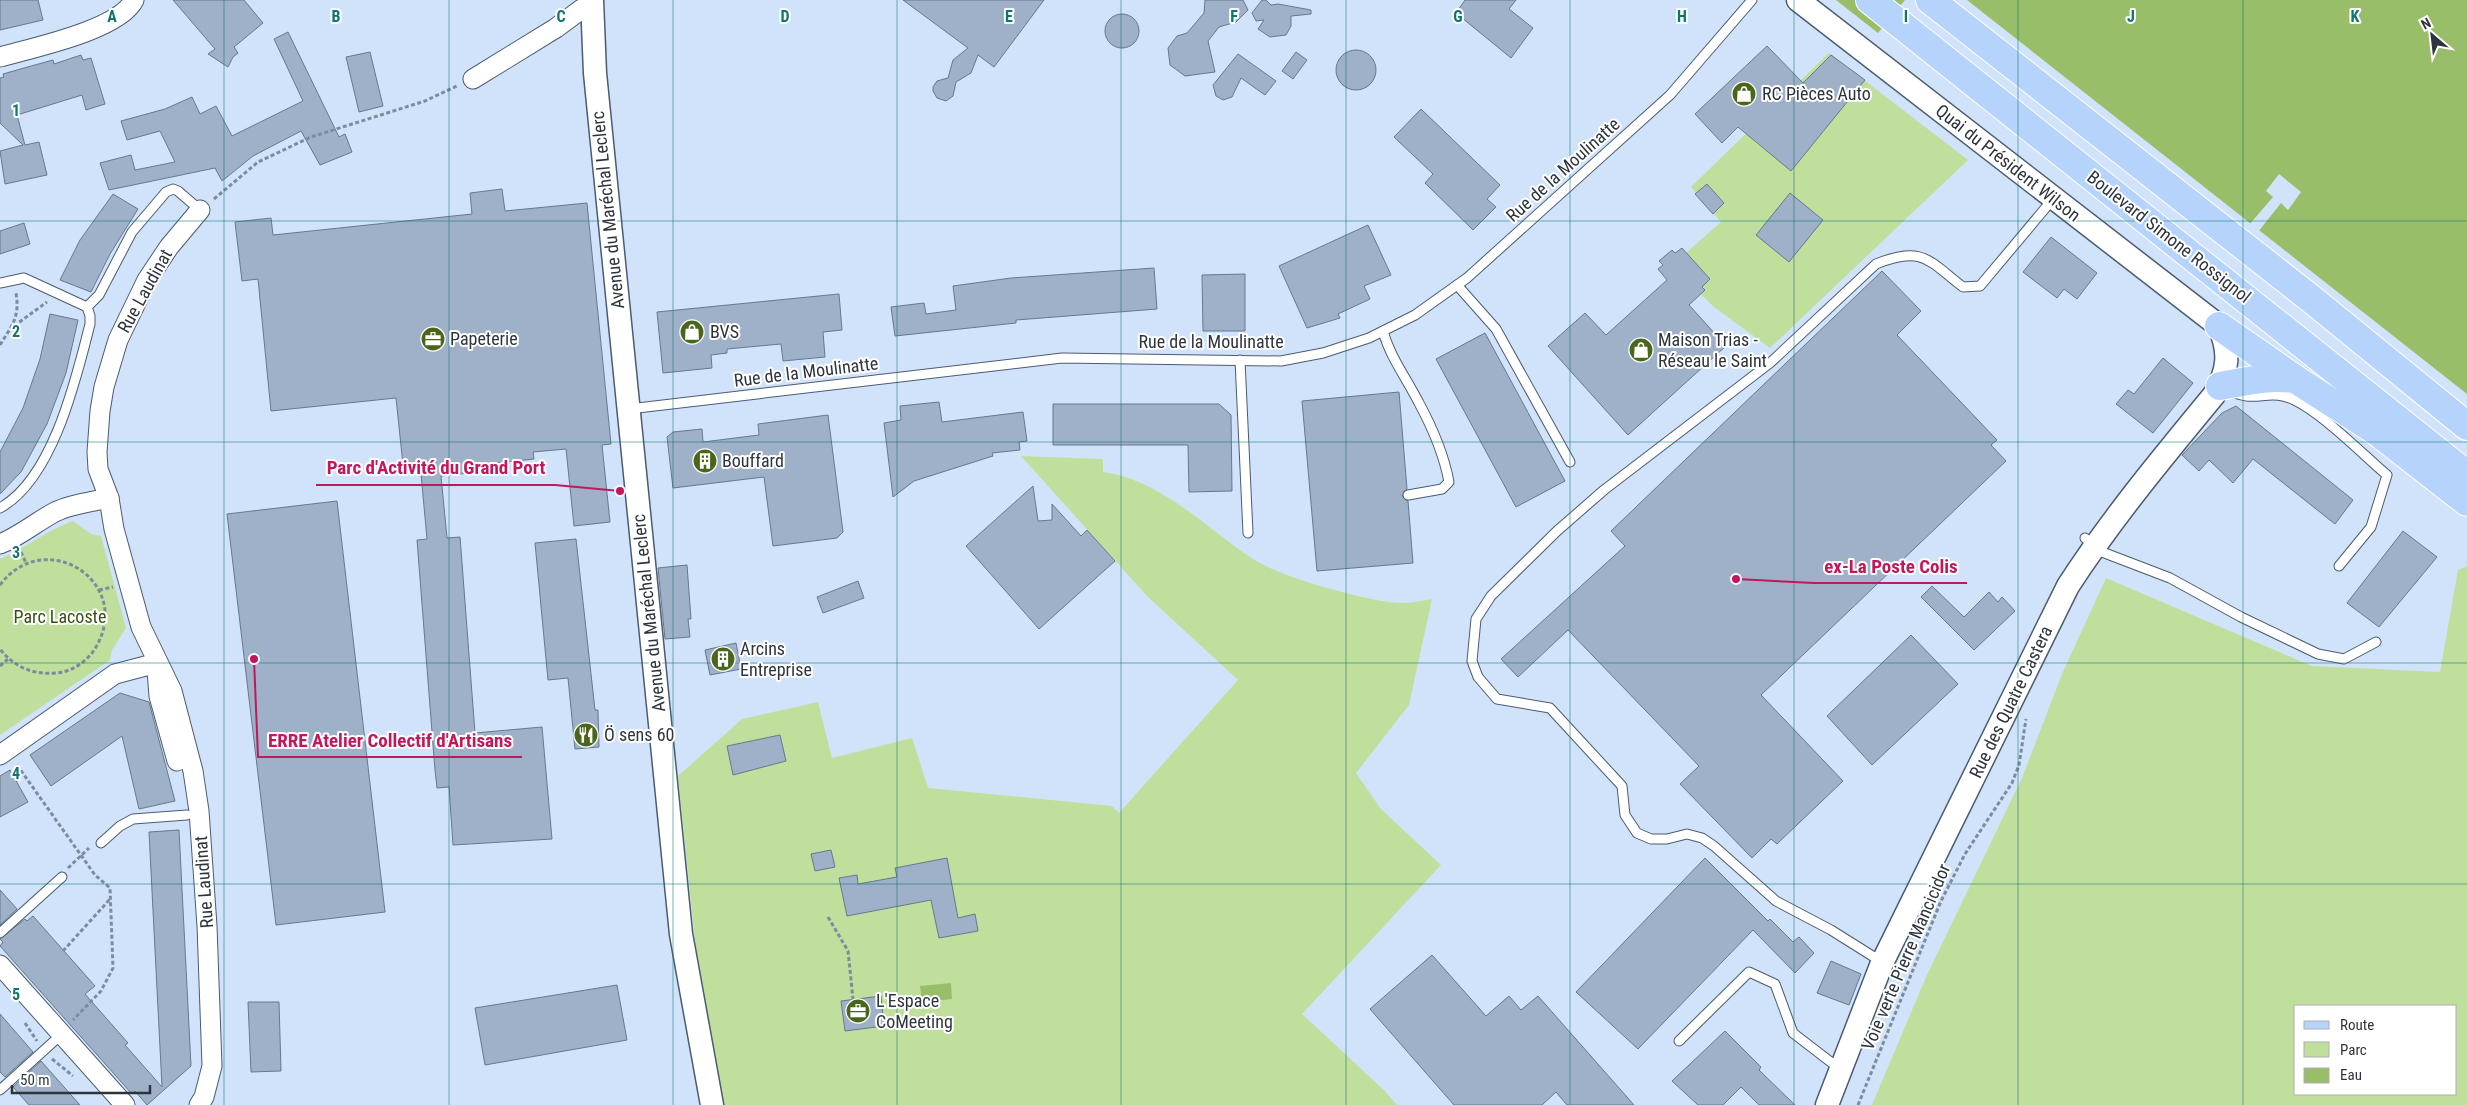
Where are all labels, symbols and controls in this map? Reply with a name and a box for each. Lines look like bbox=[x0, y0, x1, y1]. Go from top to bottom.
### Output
text: A bbox=[107, 7, 117, 26]
text: B bbox=[332, 7, 341, 26]
text: C bbox=[556, 7, 566, 26]
text: D bbox=[780, 7, 790, 26]
text: E bbox=[1005, 7, 1013, 26]
text: F bbox=[1230, 7, 1238, 26]
text: G bbox=[1453, 7, 1463, 26]
text: H bbox=[1677, 7, 1687, 26]
text: I bbox=[1904, 7, 1908, 26]
text: J bbox=[2127, 7, 2135, 26]
text: K bbox=[2351, 7, 2360, 26]
north arrow bbox=[2407, 10, 2457, 60]
text: N bbox=[2418, 14, 2433, 33]
shop icon: RC Pièces Auto bbox=[1731, 81, 1757, 107]
place label: RC Pièces Auto bbox=[1762, 83, 1871, 104]
street label: Quai du Président Wilson bbox=[1932, 100, 2085, 226]
text: 1 bbox=[12, 101, 20, 120]
street label: Avenue du Maréchal Leclerc bbox=[587, 110, 628, 310]
street label: Rue de la Moulinatte bbox=[1502, 113, 1624, 226]
street label: Boulevard Simone Rossignol bbox=[2083, 166, 2255, 307]
street label: Rue Laudinat bbox=[113, 245, 176, 336]
shop icon: BVS bbox=[679, 319, 705, 345]
place label: BVS bbox=[710, 321, 739, 342]
text: 2 bbox=[12, 322, 20, 341]
office icon: Papeterie bbox=[420, 326, 446, 352]
place label: Papeterie bbox=[450, 328, 518, 349]
place label: Maison Trias - Réseau le Saint bbox=[1658, 329, 1767, 371]
street label: Rue de la Moulinatte bbox=[1138, 331, 1284, 352]
shop icon: Maison Trias - Réseau le Saint bbox=[1628, 337, 1654, 363]
street label: Rue de la Moulinatte bbox=[733, 352, 879, 391]
building icon: Bouffard bbox=[692, 448, 718, 474]
place label: Bouffard bbox=[722, 450, 784, 471]
callout: Parc d'Activité du Grand Port bbox=[316, 451, 555, 485]
text: Parc d'Activité du Grand Port bbox=[327, 456, 545, 479]
street label: Avenue du Maréchal Leclerc bbox=[628, 513, 669, 713]
text: 3 bbox=[12, 543, 20, 562]
callout: ex-La Poste Colis bbox=[1814, 549, 1967, 583]
text: ex-La Poste Colis bbox=[1824, 555, 1958, 578]
park label: Parc Lacoste bbox=[14, 606, 106, 627]
street label: Rue des Quatre Castera bbox=[1965, 622, 2056, 781]
place label: Arcins Entreprise bbox=[740, 638, 812, 680]
building icon: Arcins Entreprise bbox=[710, 646, 736, 672]
restaurant icon: Ö sens 60 bbox=[573, 722, 599, 748]
callout: ERRE Atelier Collectif d'Artisans bbox=[258, 723, 522, 757]
place label: Ö sens 60 bbox=[604, 724, 674, 745]
text: ERRE Atelier Collectif d'Artisans bbox=[268, 729, 512, 752]
text: 4 bbox=[12, 764, 20, 783]
street label: Rue Laudinat bbox=[190, 835, 217, 929]
street label: Voie verte Pierre Mancicidor bbox=[1857, 860, 1955, 1053]
text: 5 bbox=[12, 985, 20, 1004]
place label: L'Espace CoMeeting bbox=[876, 990, 953, 1032]
office icon: L'Espace CoMeeting bbox=[845, 998, 871, 1024]
legend bbox=[2294, 1005, 2457, 1095]
text: Route bbox=[2340, 1016, 2374, 1034]
text: Parc bbox=[2340, 1041, 2367, 1059]
scale bar bbox=[12, 1062, 150, 1094]
text: Eau bbox=[2340, 1066, 2362, 1084]
text: 50 m bbox=[20, 1071, 50, 1089]

